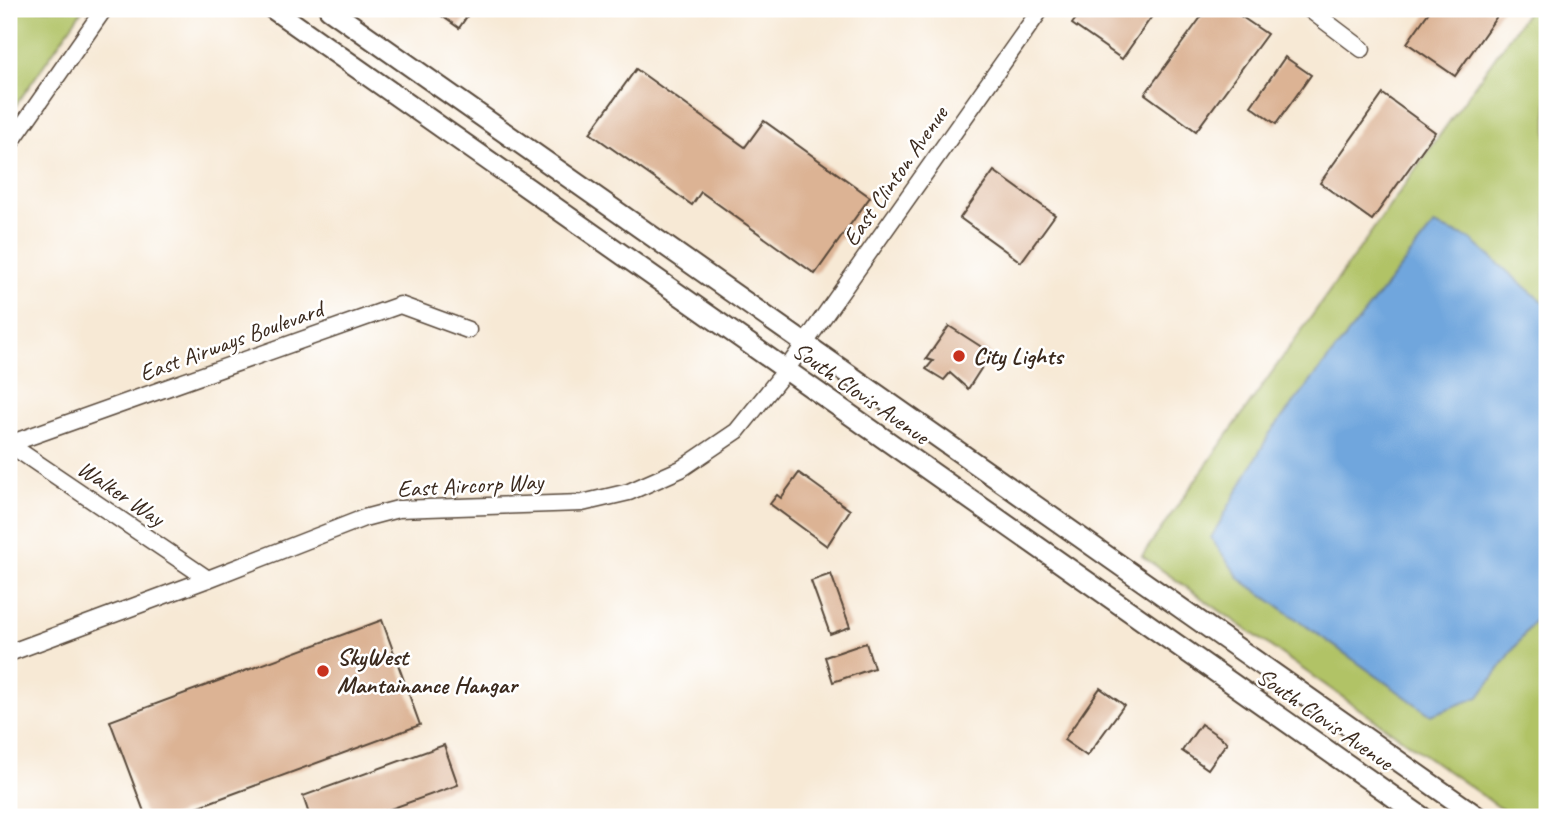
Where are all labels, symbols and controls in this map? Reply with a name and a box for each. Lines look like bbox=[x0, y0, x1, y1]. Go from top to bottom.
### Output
street label: East Clinton Avenue bbox=[836, 98, 956, 252]
street label: East Airways Boulevard bbox=[135, 293, 330, 388]
street label: South Clovis Avenue bbox=[787, 335, 937, 452]
place label: City Lights bbox=[973, 341, 1065, 371]
marker: City Lights bbox=[951, 348, 967, 364]
street label: Walker Way bbox=[72, 453, 172, 534]
street label: East Aircorp Way bbox=[396, 466, 546, 504]
place label: SkyWest Mantainance Hangar bbox=[337, 642, 519, 700]
street label: South Clovis Avenue bbox=[1251, 661, 1401, 778]
marker: SkyWest Mantainance Hangar bbox=[315, 663, 331, 679]

